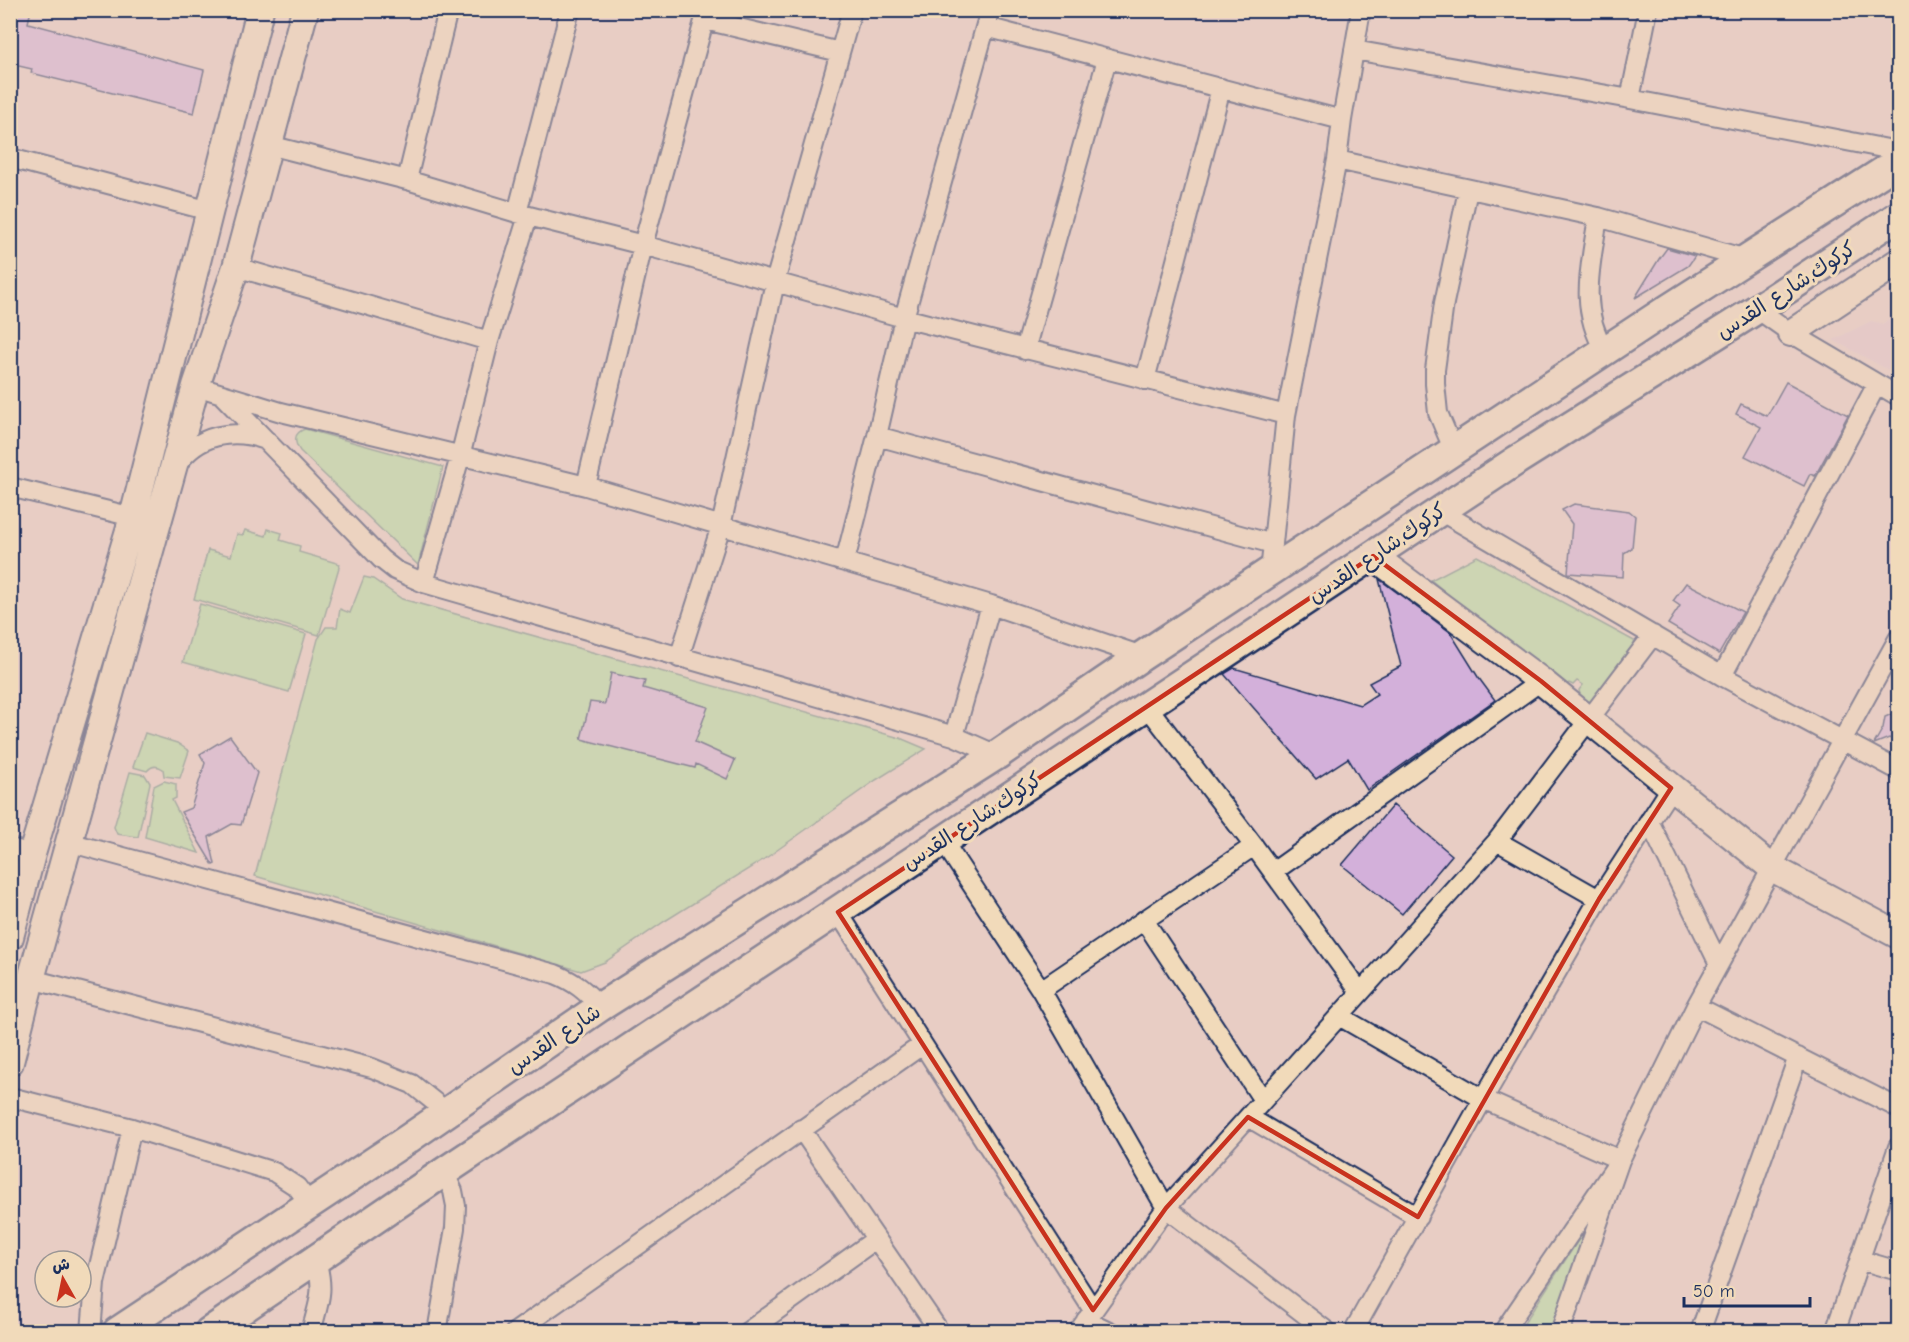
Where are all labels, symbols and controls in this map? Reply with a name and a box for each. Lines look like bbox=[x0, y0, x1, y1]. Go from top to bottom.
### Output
street label: كركوك,شارع القدس bbox=[1712, 236, 1862, 346]
street label: كركوك,شارع القدس bbox=[1304, 498, 1452, 610]
street label: كركوك,شارع القدس bbox=[898, 767, 1048, 877]
street label: شارع القدس bbox=[503, 999, 607, 1081]
north arrow bbox=[33, 1249, 93, 1309]
text: ش bbox=[51, 1255, 71, 1275]
scale bar bbox=[1684, 1270, 1810, 1308]
text: 50 m bbox=[1693, 1281, 1735, 1302]

